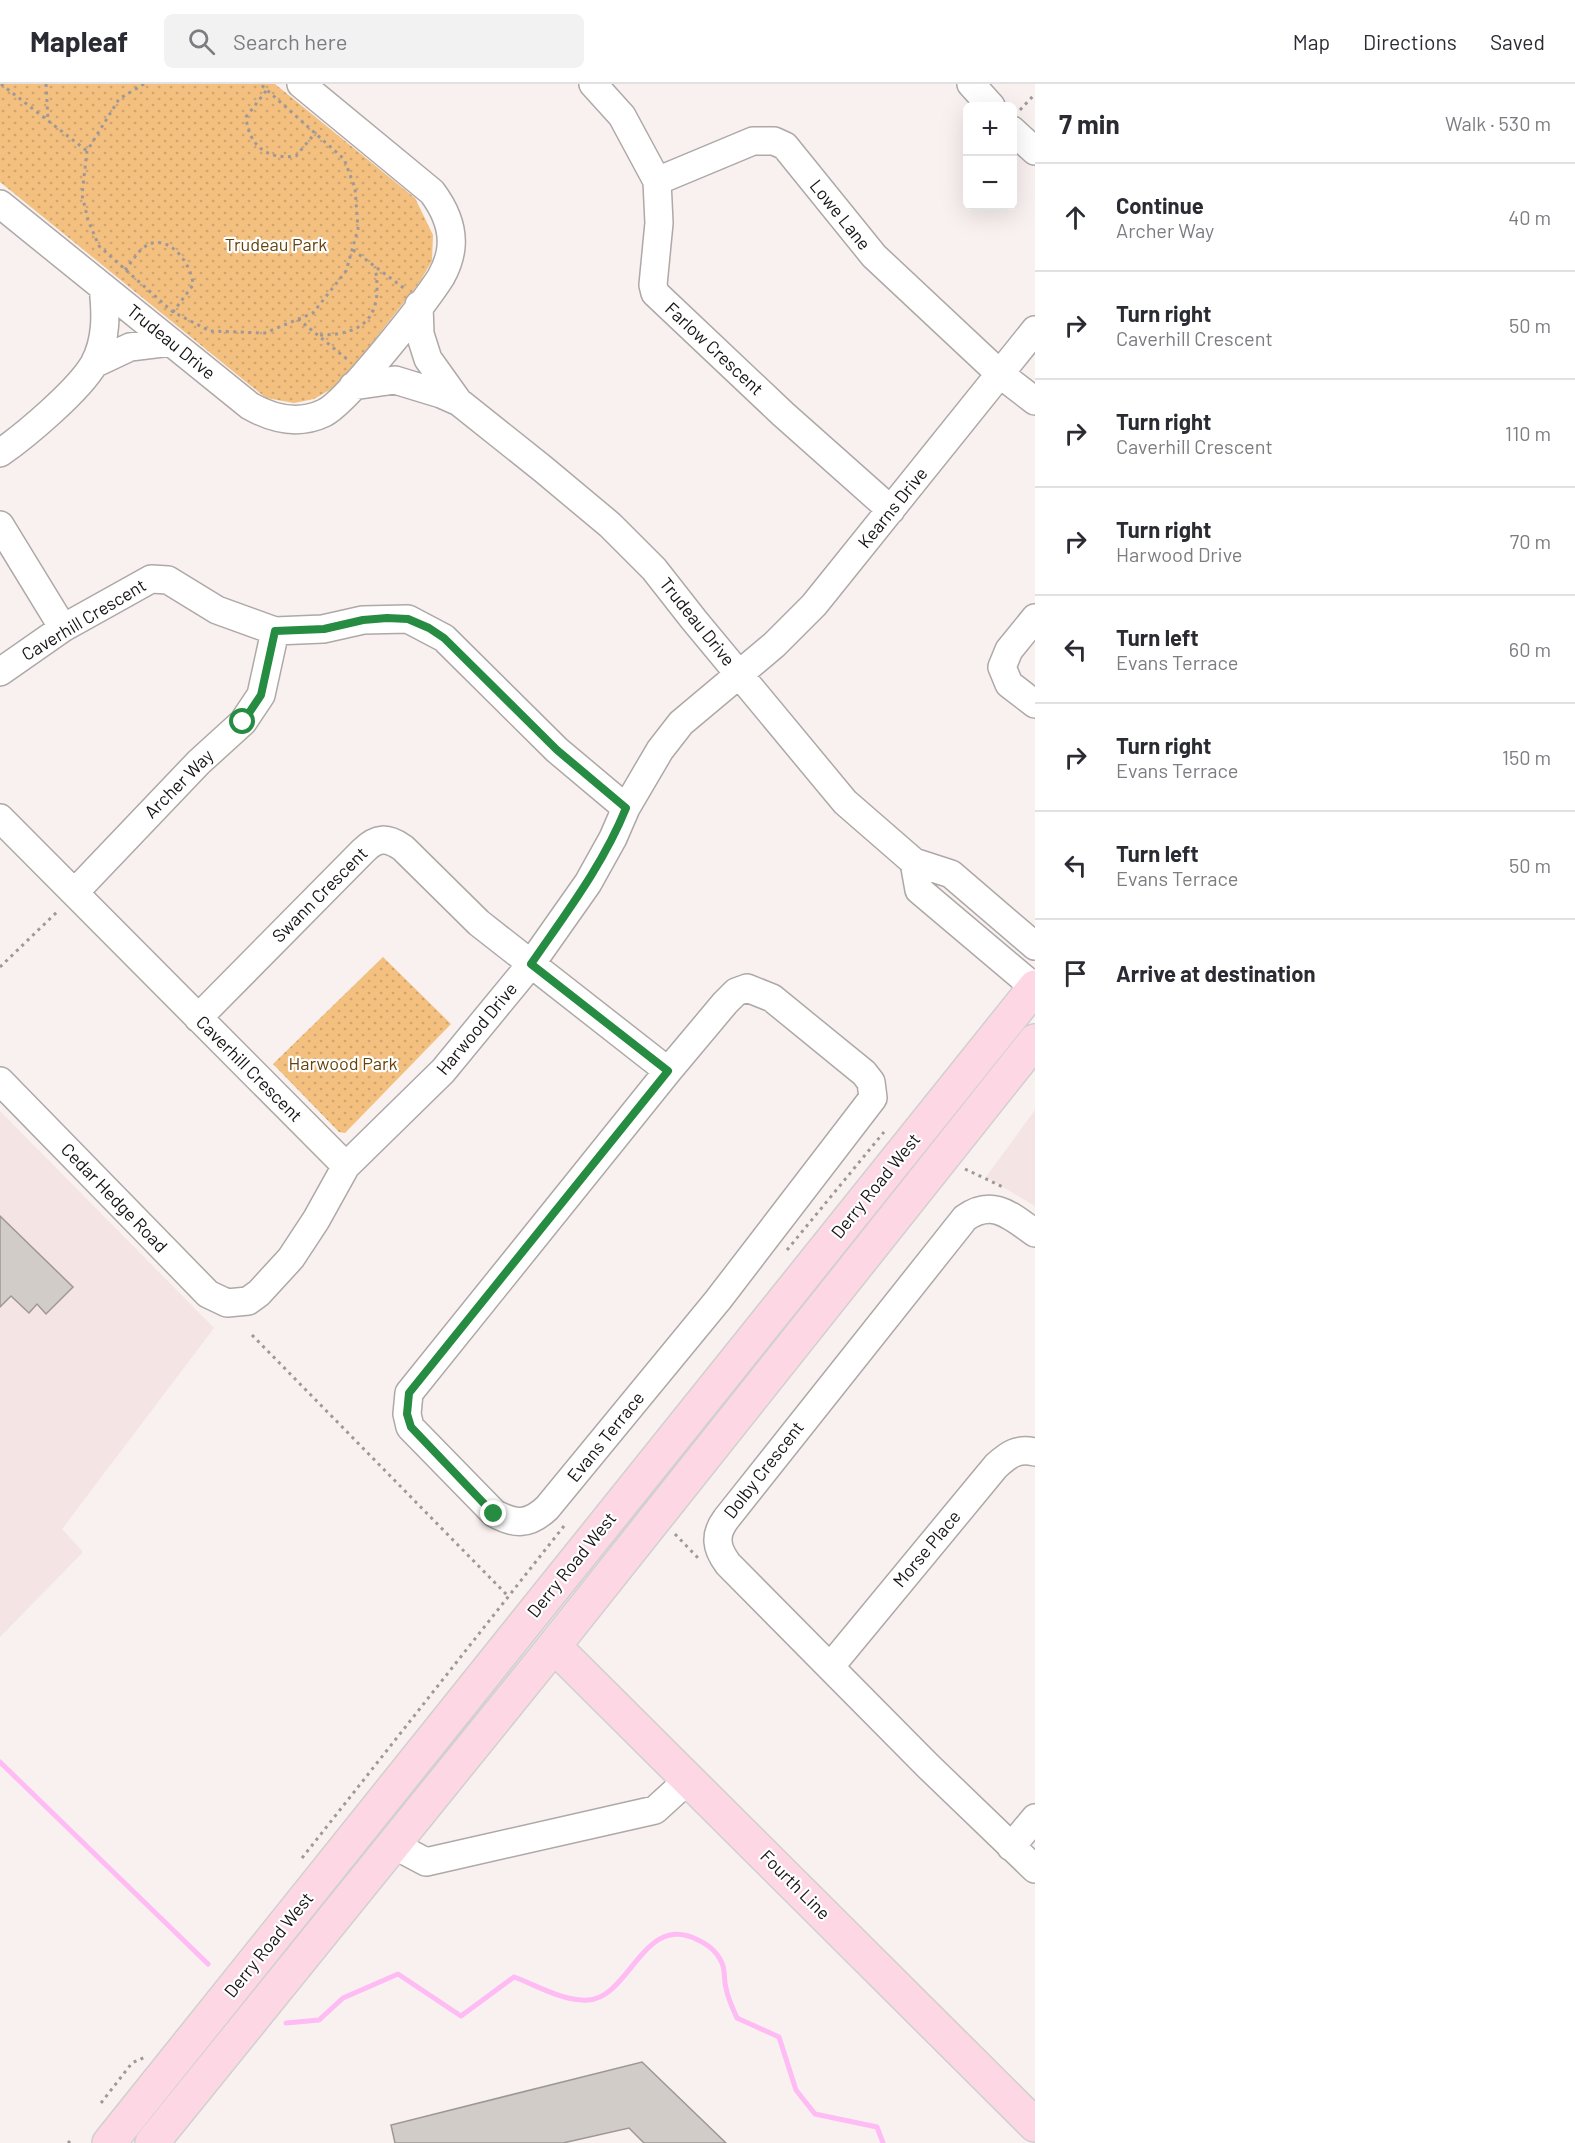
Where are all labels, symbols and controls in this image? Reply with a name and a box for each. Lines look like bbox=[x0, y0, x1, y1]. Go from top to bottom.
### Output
search box bbox=[164, 14, 584, 68]
text: Mapleaf bbox=[30, 24, 128, 58]
icon: search bbox=[185, 25, 218, 58]
text: Search here bbox=[233, 28, 347, 54]
text: Map bbox=[1293, 29, 1330, 54]
text: Directions bbox=[1363, 29, 1457, 54]
text: Saved bbox=[1490, 29, 1545, 54]
map controls bbox=[963, 102, 1017, 210]
button: + bbox=[963, 102, 1017, 156]
text: 7 min bbox=[1059, 108, 1120, 139]
text: Walk · 530 m bbox=[1445, 111, 1551, 135]
button: − bbox=[963, 156, 1017, 210]
street label: Lowe Lane bbox=[806, 175, 876, 254]
text: Continue bbox=[1116, 192, 1204, 218]
icon: ahead bbox=[1059, 201, 1092, 234]
text: 40 m bbox=[1508, 205, 1551, 229]
text: Archer Way bbox=[1116, 218, 1214, 242]
park label: Trudeau Park bbox=[225, 233, 327, 255]
street label: Farlow Crescent bbox=[661, 297, 768, 399]
street label: Trudeau Drive bbox=[123, 299, 220, 384]
text: Turn right bbox=[1116, 300, 1211, 326]
icon: right bbox=[1059, 309, 1092, 342]
text: 50 m bbox=[1509, 313, 1551, 337]
text: Caverhill Crescent bbox=[1116, 326, 1273, 350]
text: Turn right bbox=[1116, 408, 1211, 434]
icon: right bbox=[1059, 417, 1092, 450]
text: 110 m bbox=[1505, 421, 1551, 445]
text: Caverhill Crescent bbox=[1116, 434, 1273, 458]
street label: Kearns Drive bbox=[853, 462, 932, 552]
text: Turn right bbox=[1116, 516, 1211, 542]
icon: right bbox=[1059, 525, 1092, 558]
text: 70 m bbox=[1510, 529, 1551, 553]
text: Harwood Drive bbox=[1116, 542, 1243, 566]
street label: Caverhill Crescent bbox=[17, 573, 150, 665]
street label: Trudeau Drive bbox=[655, 573, 740, 670]
text: Turn left bbox=[1116, 624, 1199, 650]
icon: left bbox=[1059, 633, 1092, 666]
text: 60 m bbox=[1509, 637, 1551, 661]
text: Evans Terrace bbox=[1116, 650, 1238, 674]
route start bbox=[229, 708, 255, 734]
text: Turn right bbox=[1116, 732, 1211, 758]
icon: right bbox=[1059, 741, 1092, 774]
street label: Archer Way bbox=[139, 744, 217, 822]
text: 150 m bbox=[1502, 745, 1551, 769]
text: Evans Terrace bbox=[1116, 758, 1238, 782]
text: Turn left bbox=[1116, 840, 1199, 866]
street label: Swann Crescent bbox=[267, 842, 372, 947]
icon: left bbox=[1059, 849, 1092, 882]
text: 50 m bbox=[1509, 853, 1551, 877]
text: Evans Terrace bbox=[1116, 866, 1238, 890]
icon: arrive bbox=[1059, 957, 1092, 990]
text: Arrive at destination bbox=[1116, 960, 1315, 986]
street label: Harwood Drive bbox=[431, 978, 521, 1079]
street label: Caverhill Crescent bbox=[192, 1011, 307, 1126]
park label: Harwood Park bbox=[288, 1052, 398, 1074]
street label: Derry Road West bbox=[826, 1128, 924, 1242]
street label: Cedar Hedge Road bbox=[57, 1138, 172, 1257]
street label: Evans Terrace bbox=[562, 1387, 648, 1486]
street label: Dolby Crescent bbox=[718, 1416, 808, 1522]
route end bbox=[480, 1500, 506, 1526]
street label: Morse Place bbox=[888, 1505, 965, 1591]
street label: Derry Road West bbox=[522, 1507, 620, 1621]
street label: Fourth Line bbox=[756, 1845, 835, 1924]
street label: Derry Road West bbox=[219, 1887, 317, 2001]

